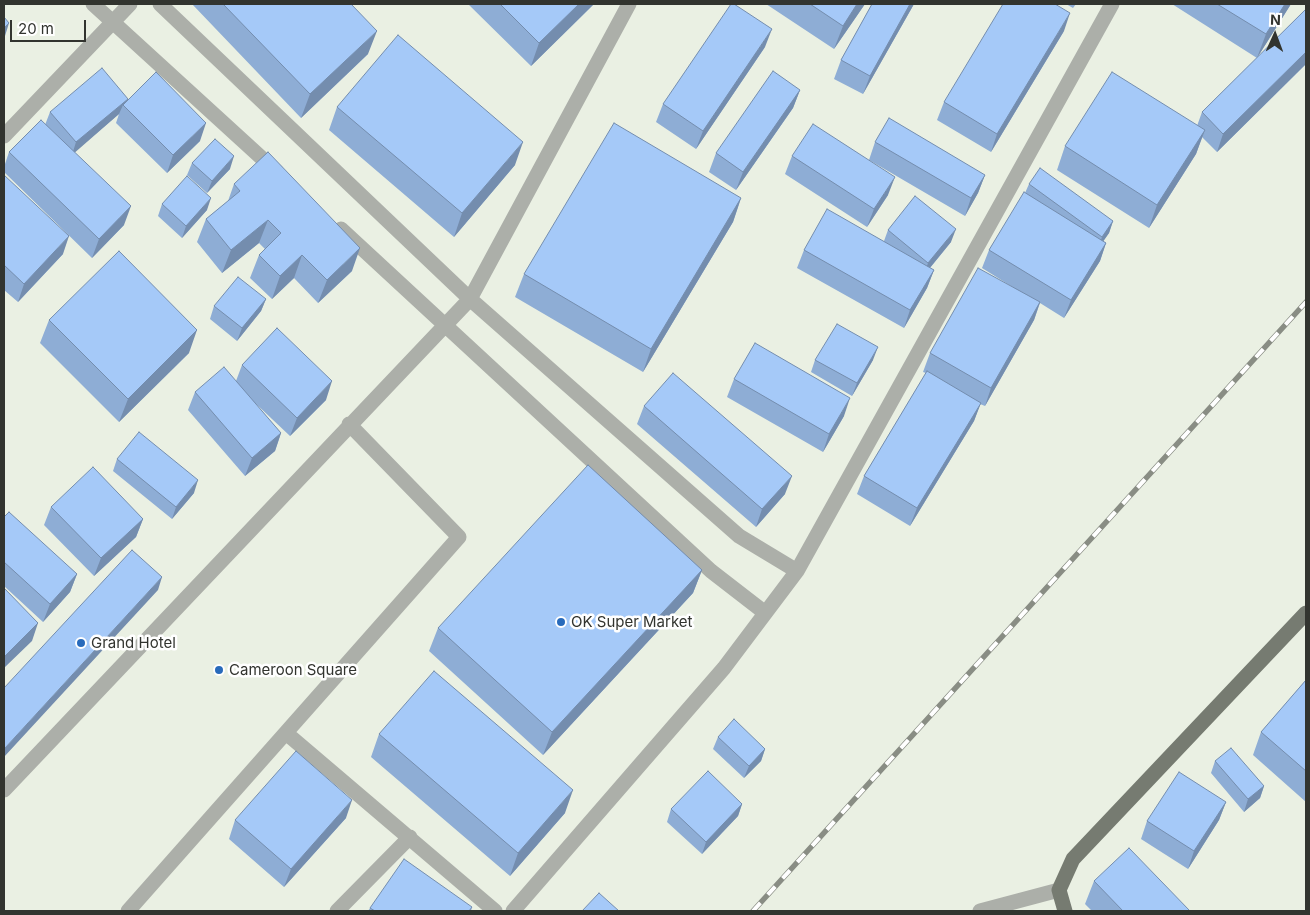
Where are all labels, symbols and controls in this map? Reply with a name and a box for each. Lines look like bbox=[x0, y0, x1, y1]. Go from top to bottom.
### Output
scale bar bbox=[12, 10, 89, 42]
north arrow bbox=[1250, 10, 1300, 60]
text: N bbox=[1270, 11, 1281, 28]
text: 20 m bbox=[18, 19, 54, 38]
place label: OK Super Market bbox=[571, 613, 692, 631]
marker: OK Super Market bbox=[555, 616, 567, 628]
place label: Grand Hotel bbox=[91, 634, 176, 652]
marker: Grand Hotel bbox=[75, 637, 87, 649]
place label: Cameroon Square bbox=[229, 661, 357, 679]
marker: Cameroon Square bbox=[213, 664, 225, 676]

